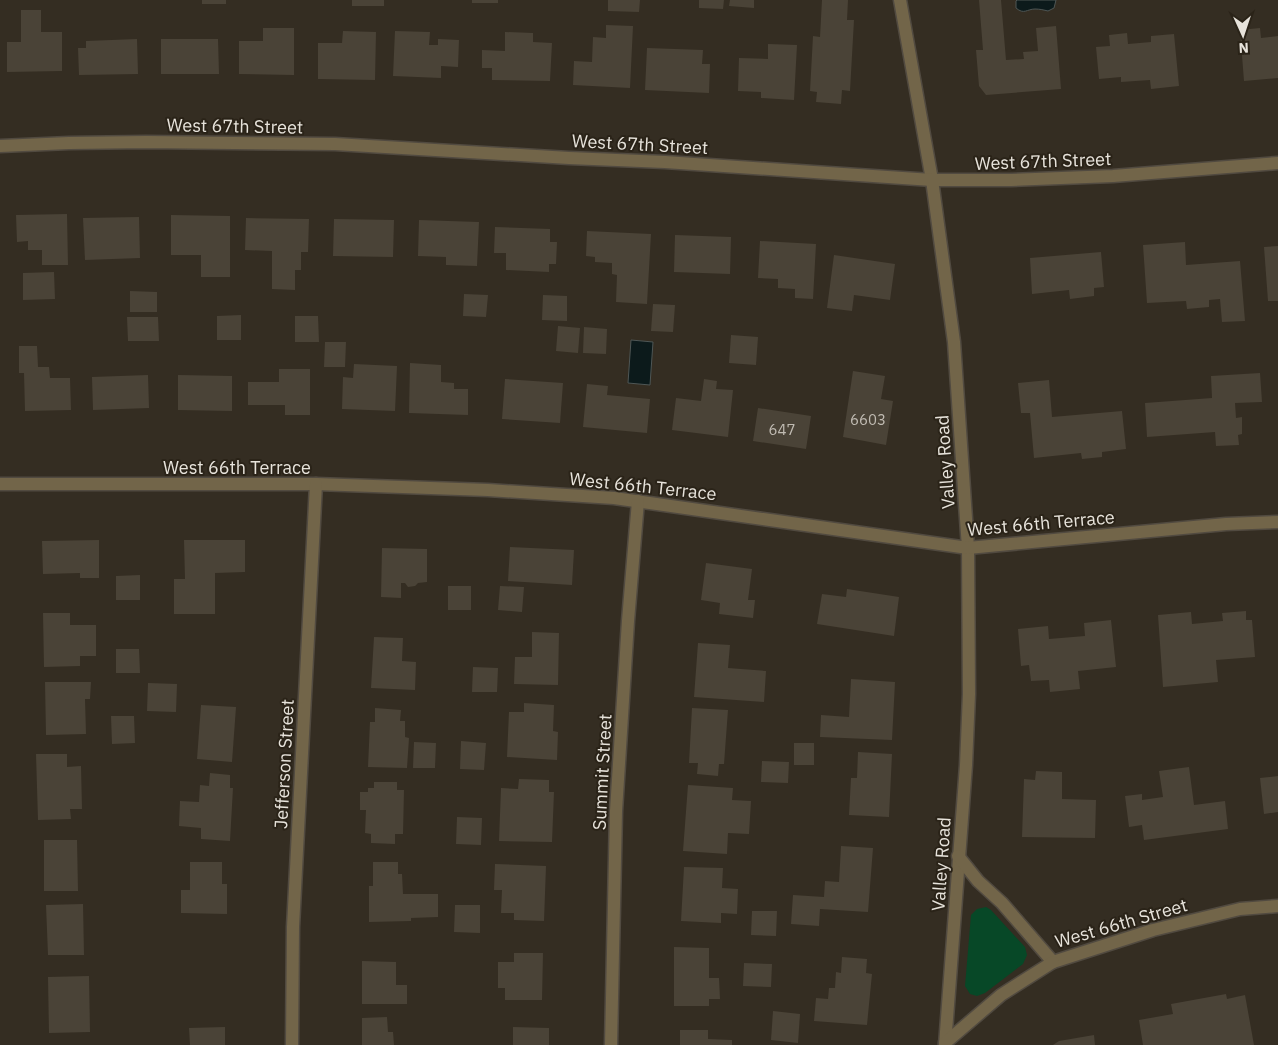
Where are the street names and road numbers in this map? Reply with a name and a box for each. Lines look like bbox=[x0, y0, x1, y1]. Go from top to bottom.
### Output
street label: West 67th Street bbox=[166, 113, 304, 139]
street label: West 67th Street bbox=[571, 129, 709, 159]
street label: West 67th Street bbox=[974, 147, 1112, 175]
street label: Valley Road bbox=[930, 414, 960, 510]
street label: West 66th Terrace bbox=[163, 456, 311, 479]
street label: West 66th Terrace bbox=[568, 467, 718, 505]
street label: West 66th Terrace bbox=[966, 505, 1116, 541]
street label: Jefferson Street bbox=[269, 699, 299, 829]
street label: Summit Street bbox=[587, 713, 617, 831]
street label: Valley Road bbox=[926, 816, 956, 912]
street label: West 66th Street bbox=[1052, 893, 1190, 953]

